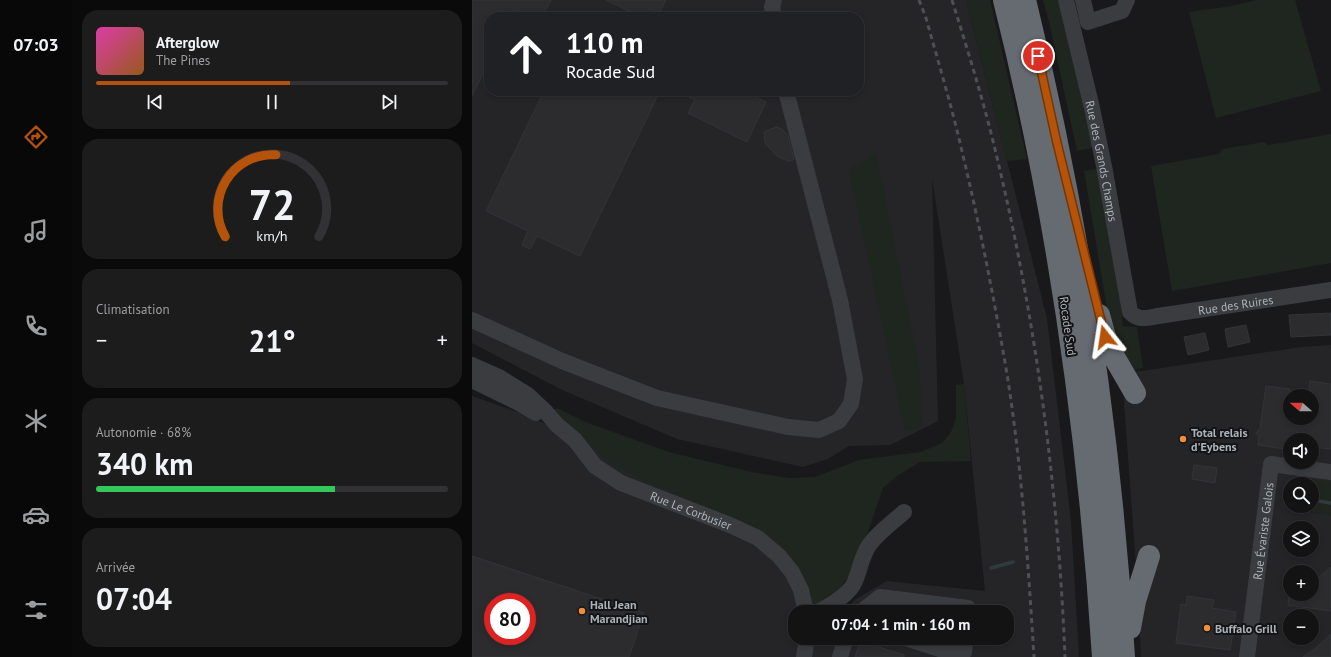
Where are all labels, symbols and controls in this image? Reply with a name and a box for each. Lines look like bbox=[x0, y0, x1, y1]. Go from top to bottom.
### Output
text: 110 m bbox=[566, 24, 643, 61]
icon: ahead bbox=[500, 28, 552, 80]
text: 07:03 bbox=[13, 33, 59, 56]
text: Afterglow bbox=[156, 33, 219, 52]
pin bbox=[1021, 39, 1055, 73]
icon: arrive bbox=[1027, 45, 1049, 67]
text: The Pines bbox=[156, 52, 210, 69]
text: Rocade Sud bbox=[566, 60, 655, 83]
icon: previous bbox=[144, 91, 166, 113]
icon: pause bbox=[261, 91, 283, 113]
icon: next bbox=[378, 91, 400, 113]
street label: Rue des Grands Champs bbox=[1083, 99, 1121, 223]
icon: directions bbox=[22, 123, 50, 151]
text: 72 bbox=[248, 178, 296, 231]
icon: music bbox=[22, 217, 50, 245]
text: km/h bbox=[256, 226, 288, 245]
street label: Rue des Ruires bbox=[1197, 291, 1274, 317]
street label: Rocade Sud bbox=[1056, 296, 1080, 356]
text: Climatisation bbox=[96, 301, 170, 318]
icon: phone bbox=[22, 312, 50, 340]
position arrow bbox=[1084, 316, 1126, 358]
text: 21° bbox=[248, 321, 296, 360]
text: − bbox=[96, 326, 107, 354]
text: + bbox=[437, 326, 448, 354]
north arrow bbox=[1283, 389, 1319, 425]
map controls bbox=[1283, 389, 1319, 645]
icon: climate bbox=[22, 407, 50, 435]
text: Autonomie · 68% bbox=[96, 424, 191, 441]
place label: Total relais d'Eybens bbox=[1191, 425, 1248, 454]
button: sound bbox=[1283, 433, 1319, 469]
marker: Total relais d'Eybens bbox=[1178, 434, 1188, 444]
text: 340 km bbox=[96, 444, 194, 483]
button: search bbox=[1283, 477, 1319, 513]
street label: Rue Évariste Galois bbox=[1249, 481, 1276, 581]
street label: Rue Le Corbusier bbox=[648, 488, 734, 533]
icon: car bbox=[22, 501, 50, 529]
button: layers bbox=[1283, 521, 1319, 557]
text: Arrivée bbox=[96, 559, 135, 576]
button: + bbox=[1283, 565, 1319, 601]
text: 07:04 bbox=[96, 579, 172, 618]
speed limit sign: 80 bbox=[484, 593, 536, 645]
icon: filters bbox=[22, 596, 50, 624]
place label: Hall Jean Marandjian bbox=[590, 597, 648, 626]
marker: Hall Jean Marandjian bbox=[577, 606, 587, 616]
button: − bbox=[1283, 609, 1319, 645]
text: 07:04 · 1 min · 160 m bbox=[832, 615, 970, 634]
place label: Buffalo Grill bbox=[1215, 621, 1277, 636]
marker: Buffalo Grill bbox=[1202, 623, 1212, 633]

